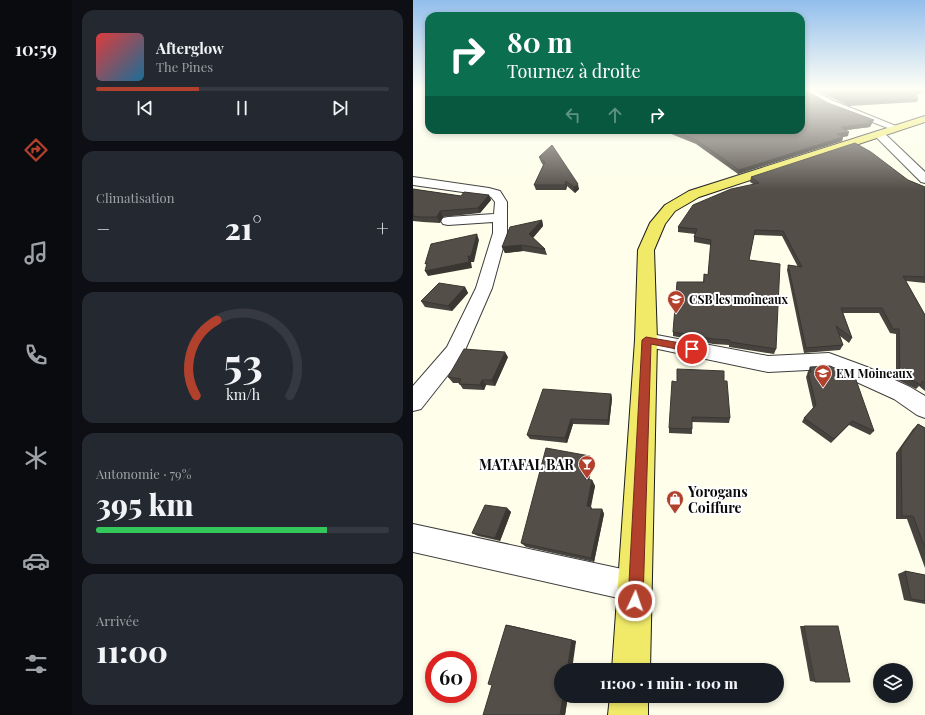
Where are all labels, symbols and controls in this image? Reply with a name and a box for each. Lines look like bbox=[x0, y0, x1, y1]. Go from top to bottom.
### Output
text: 80 m bbox=[507, 23, 573, 60]
icon: right bbox=[441, 28, 493, 80]
text: 10:59 bbox=[15, 37, 57, 61]
text: Afterglow bbox=[156, 38, 224, 58]
text: The Pines bbox=[156, 58, 213, 75]
text: Tournez à droite bbox=[507, 59, 641, 83]
icon: previous bbox=[134, 97, 156, 119]
icon: pause bbox=[231, 97, 253, 119]
icon: next bbox=[329, 97, 351, 119]
icon: left bbox=[562, 104, 584, 126]
icon: ahead bbox=[604, 104, 626, 126]
icon: right bbox=[646, 104, 668, 126]
icon: directions bbox=[22, 136, 50, 164]
text: Climatisation bbox=[96, 189, 174, 206]
text: 21° bbox=[225, 208, 262, 248]
text: − bbox=[96, 213, 110, 243]
text: + bbox=[376, 213, 389, 243]
icon: music bbox=[22, 239, 50, 267]
school or university icon: CSB les moineaux bbox=[666, 289, 686, 314]
place label: CSB les moineaux bbox=[689, 291, 789, 307]
pin bbox=[675, 332, 709, 366]
text: 53 bbox=[223, 333, 262, 388]
icon: arrive bbox=[681, 338, 703, 360]
icon: phone bbox=[22, 341, 50, 369]
school or university icon: EM Moineaux bbox=[813, 363, 833, 388]
place label: EM Moineaux bbox=[836, 365, 913, 381]
text: km/h bbox=[225, 384, 260, 403]
icon: climate bbox=[22, 444, 50, 472]
bar icon: MATAFAL BAR bbox=[577, 454, 597, 479]
place label: MATAFAL BAR bbox=[479, 455, 574, 474]
text: Autonomie · 79% bbox=[96, 465, 191, 482]
place label: Yorogans Coiffure bbox=[687, 482, 748, 517]
text: 395 km bbox=[96, 484, 194, 524]
shop icon: Yorogans Coiffure bbox=[665, 489, 685, 514]
icon: car bbox=[22, 547, 50, 575]
position arrow bbox=[614, 580, 656, 622]
text: Arrivée bbox=[96, 612, 139, 629]
text: 11:00 bbox=[96, 631, 168, 671]
icon: filters bbox=[22, 650, 50, 678]
speed limit sign: 60 bbox=[425, 651, 477, 703]
map controls bbox=[873, 663, 913, 703]
button: layers bbox=[873, 663, 913, 703]
text: 11:00 · 1 min · 100 m bbox=[600, 673, 738, 693]

